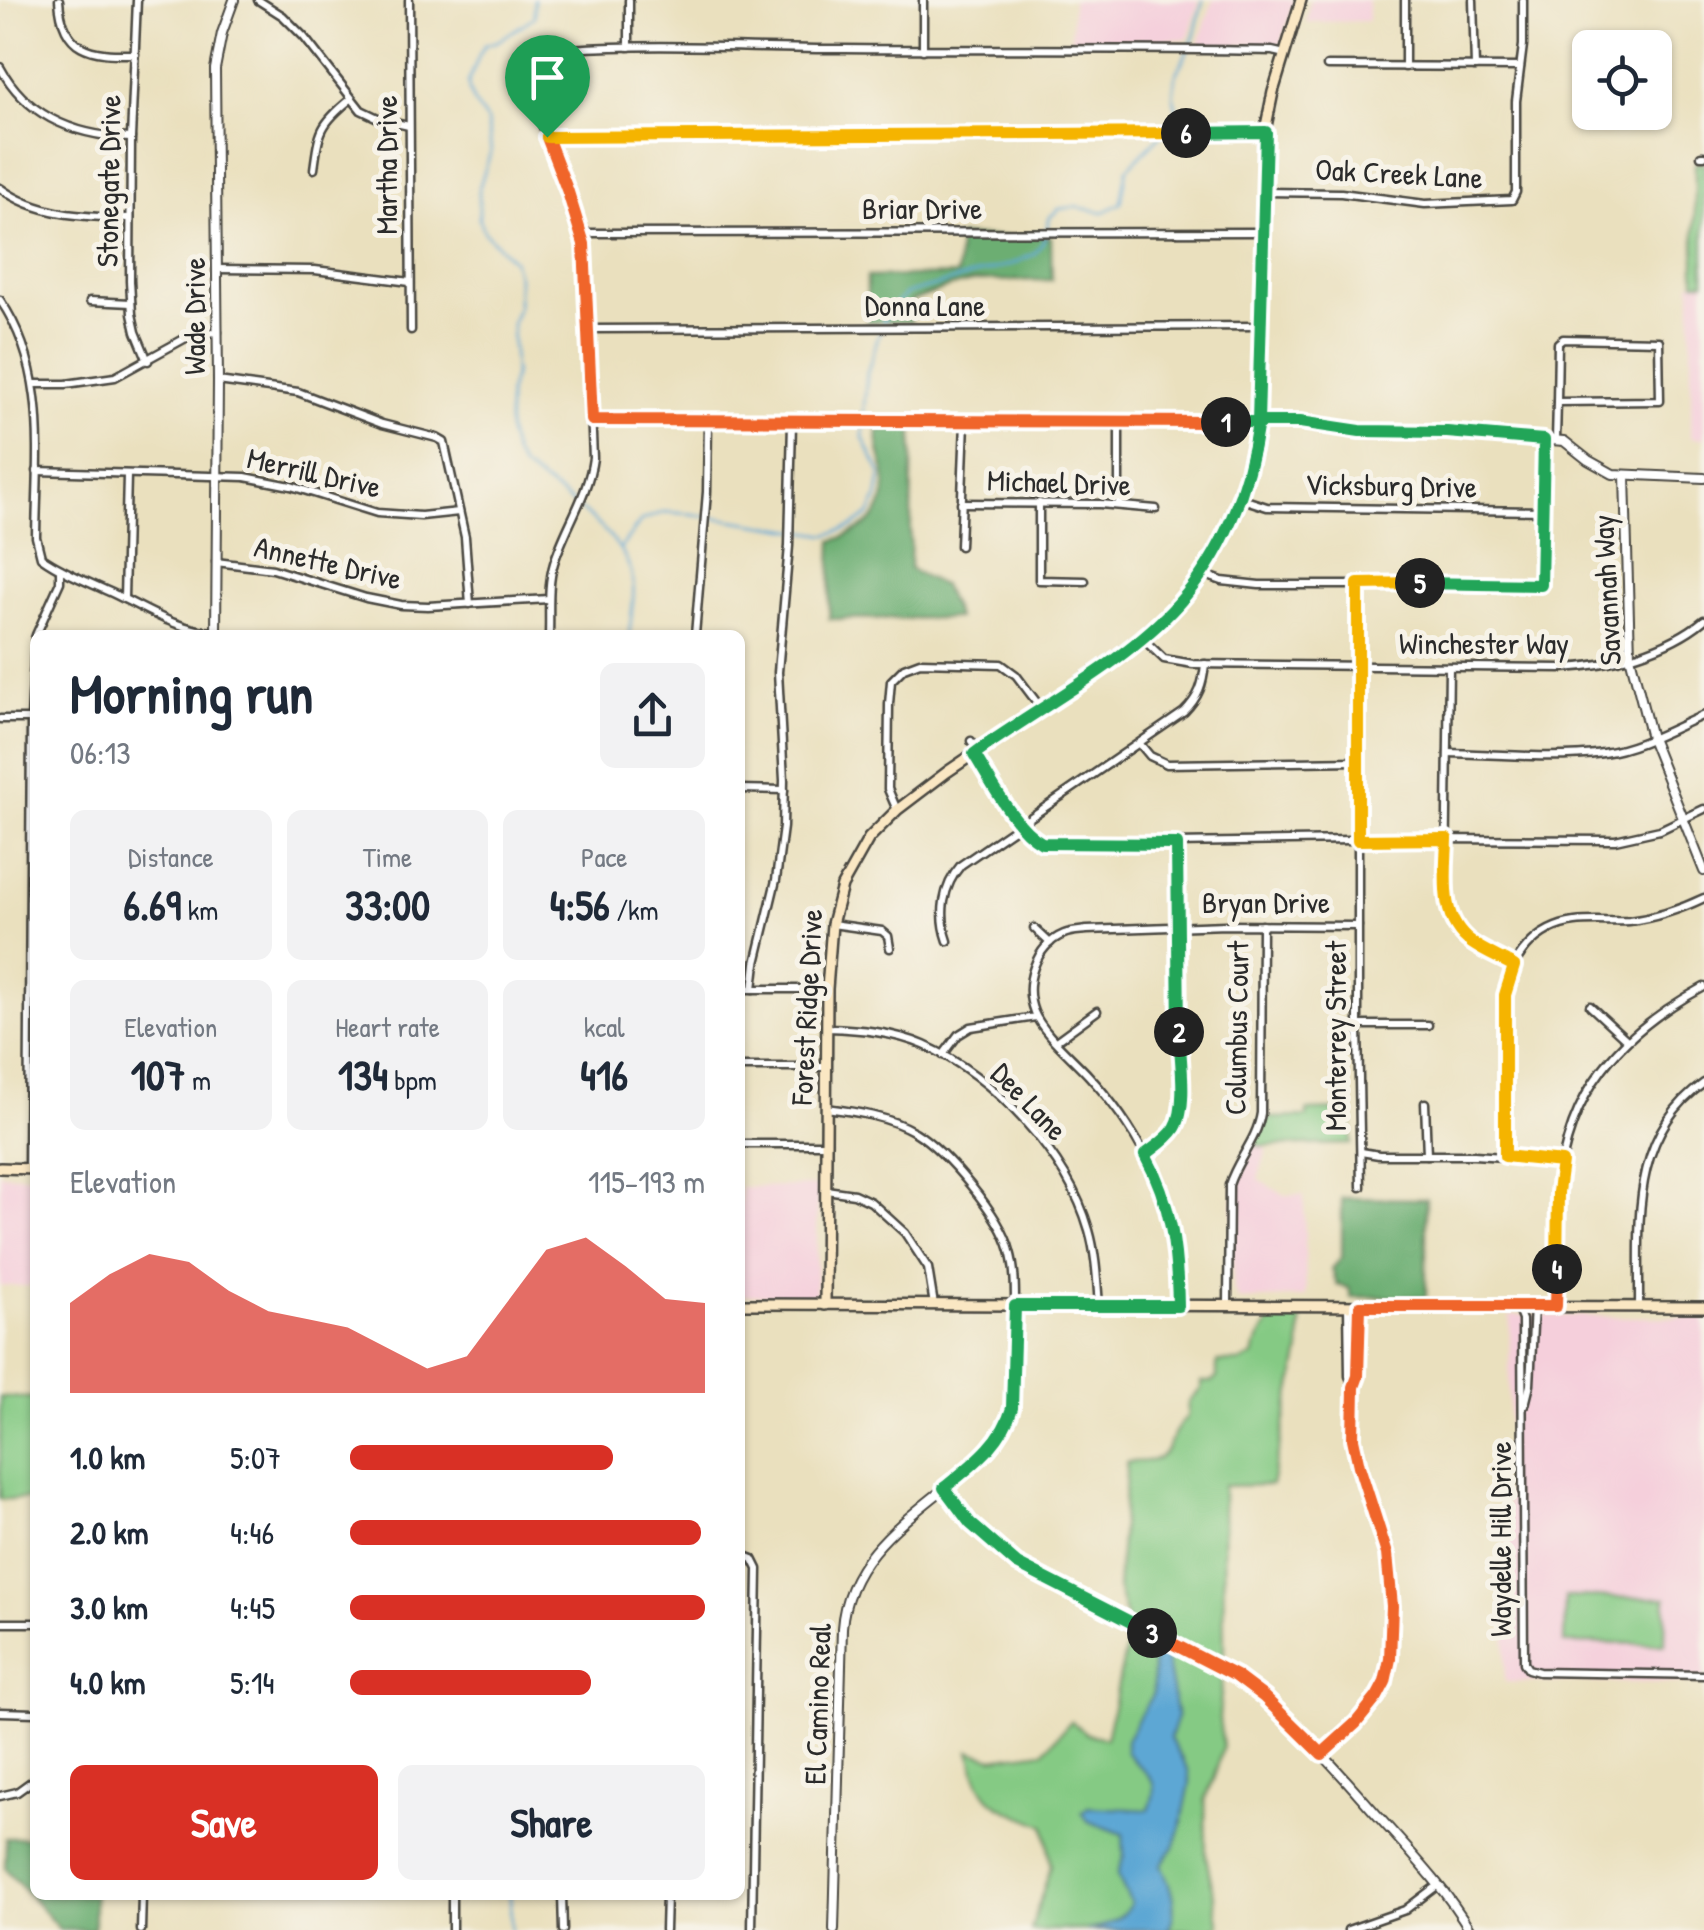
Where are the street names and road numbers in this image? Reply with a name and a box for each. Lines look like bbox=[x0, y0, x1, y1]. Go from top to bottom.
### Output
street label: Stonegate Drive bbox=[86, 94, 130, 268]
street label: Martha Drive bbox=[366, 95, 406, 235]
street label: Oak Creek Lane bbox=[1314, 149, 1484, 197]
street label: Briar Drive bbox=[862, 188, 982, 228]
street label: Wade Drive bbox=[174, 257, 214, 375]
street label: Donna Lane bbox=[865, 285, 985, 325]
street label: Merrill Drive bbox=[244, 437, 385, 507]
street label: Michael Drive bbox=[986, 460, 1132, 505]
street label: Vicksburg Drive bbox=[1305, 464, 1477, 506]
street label: Savannah Way bbox=[1582, 514, 1630, 666]
street label: Annette Drive bbox=[251, 526, 406, 598]
street label: Winchester Way bbox=[1399, 623, 1569, 663]
street label: Bryan Drive bbox=[1202, 882, 1330, 922]
street label: Forest Ridge Drive bbox=[781, 908, 831, 1107]
street label: Columbus Court bbox=[1214, 940, 1258, 1115]
street label: Monterrey Street bbox=[1315, 940, 1355, 1131]
street label: Dee Lane bbox=[983, 1054, 1077, 1149]
street label: Waydelle Hill Drive bbox=[1480, 1441, 1520, 1637]
street label: El Camino Real bbox=[794, 1623, 840, 1785]

